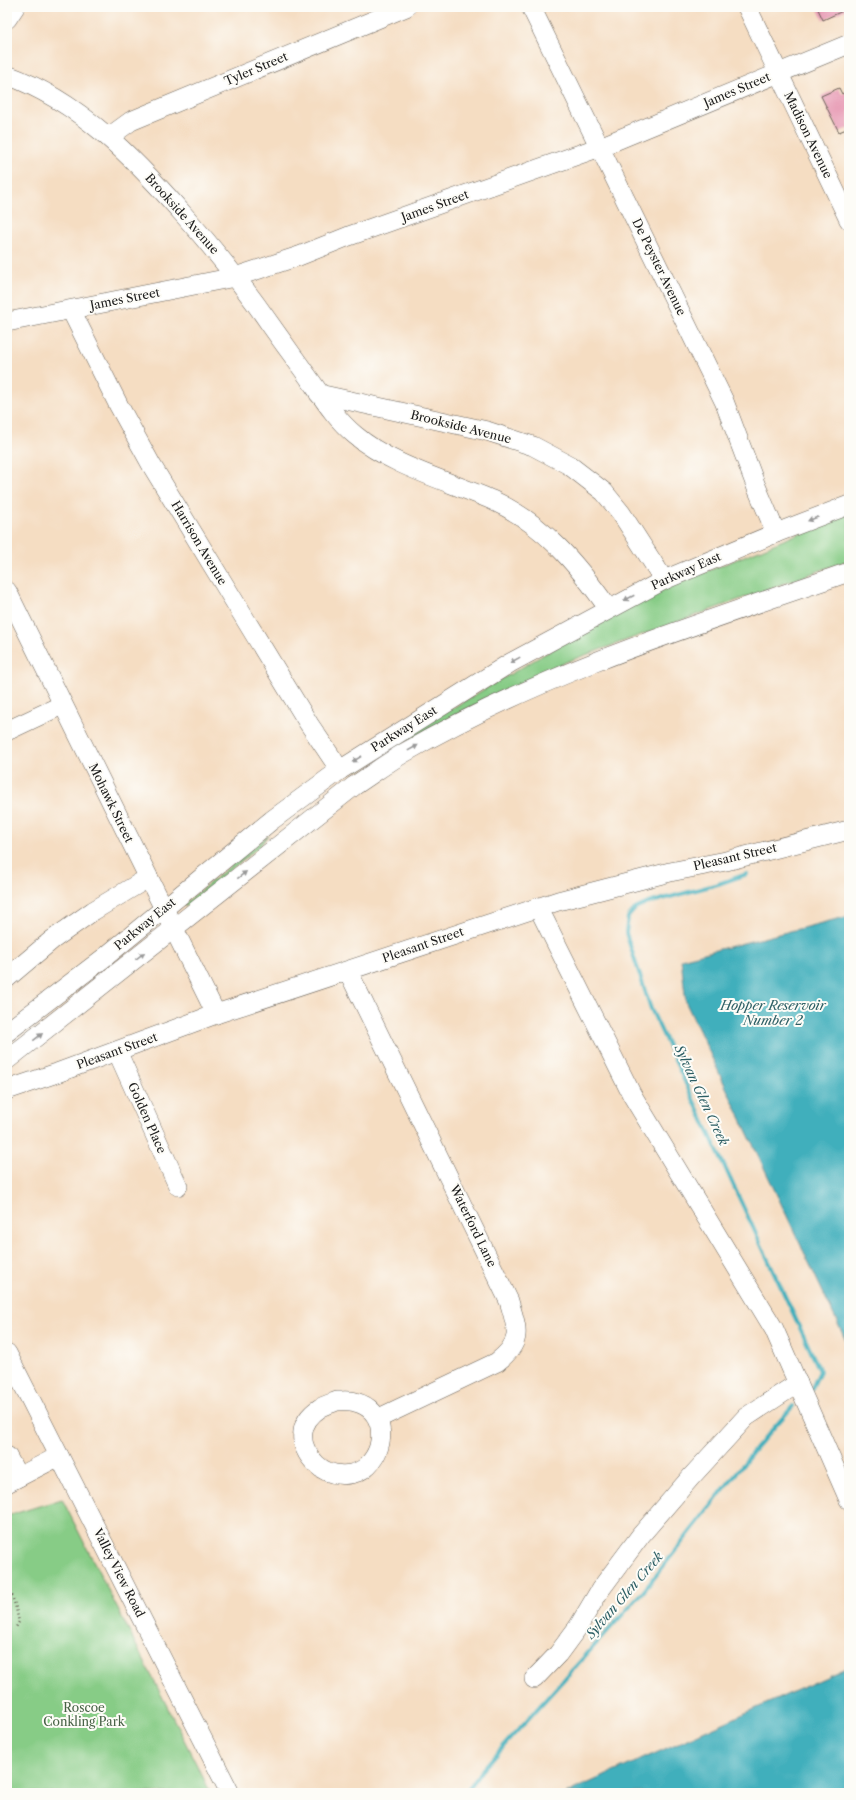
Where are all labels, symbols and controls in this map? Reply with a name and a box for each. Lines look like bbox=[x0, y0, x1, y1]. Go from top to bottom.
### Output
street label: Tyler Street bbox=[222, 48, 290, 89]
street label: James Street bbox=[699, 69, 773, 111]
street label: Madison Avenue bbox=[781, 89, 836, 181]
street label: Brookside Avenue bbox=[142, 170, 223, 257]
street label: James Street bbox=[397, 186, 471, 225]
street label: De Peyster Avenue bbox=[629, 216, 690, 318]
street label: James Street bbox=[87, 284, 162, 313]
street label: Brookside Avenue bbox=[409, 407, 513, 446]
street label: Harrison Avenue bbox=[168, 498, 231, 588]
one-way arrow bbox=[806, 516, 818, 522]
street label: Parkway East bbox=[649, 548, 724, 593]
one-way arrow bbox=[623, 595, 635, 601]
one-way arrow bbox=[509, 657, 521, 663]
street label: Parkway East bbox=[368, 702, 440, 755]
one-way arrow bbox=[408, 745, 419, 751]
one-way arrow bbox=[352, 755, 362, 763]
street label: Mohawk Street bbox=[86, 761, 137, 846]
street label: Pleasant Street bbox=[692, 839, 779, 873]
one-way arrow bbox=[236, 871, 247, 880]
street label: Parkway East bbox=[111, 894, 179, 953]
street label: Pleasant Street bbox=[380, 923, 466, 965]
one-way arrow bbox=[134, 952, 145, 960]
water label: Hopper Reservoir Number 2 bbox=[719, 997, 827, 1028]
street label: Pleasant Street bbox=[74, 1029, 160, 1072]
one-way arrow bbox=[32, 1032, 43, 1041]
water label: Sylvan Glen Creek bbox=[671, 1041, 732, 1148]
street label: Golden Place bbox=[125, 1080, 170, 1156]
street label: Waterford Lane bbox=[447, 1181, 500, 1270]
street label: Valley View Road bbox=[90, 1525, 149, 1620]
water label: Sylvan Glen Creek bbox=[581, 1548, 666, 1642]
park label: Roscoe Conkling Park bbox=[43, 1700, 126, 1729]

